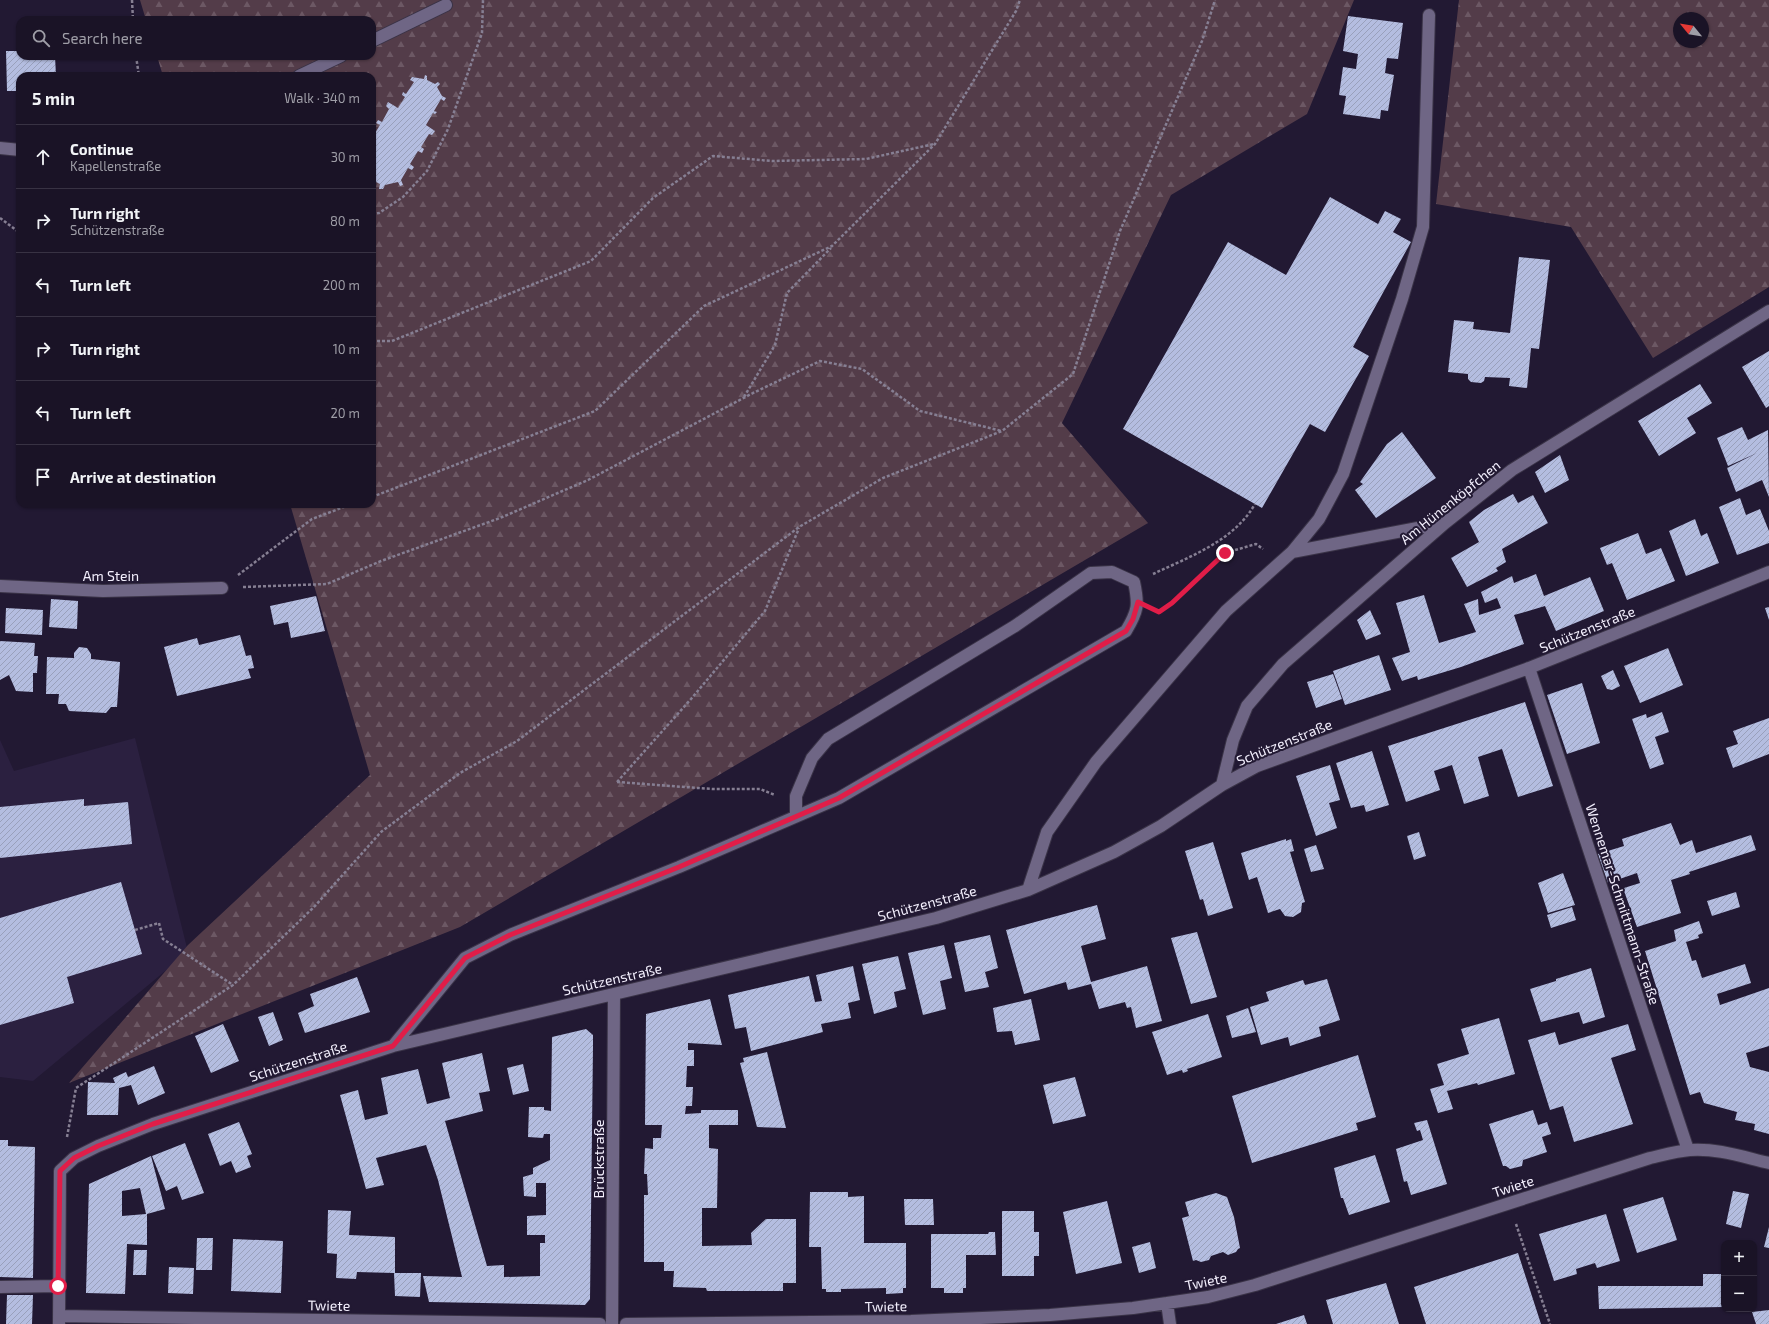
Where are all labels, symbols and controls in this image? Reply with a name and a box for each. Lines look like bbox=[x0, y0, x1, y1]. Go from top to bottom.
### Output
north arrow bbox=[1673, 12, 1709, 48]
search box bbox=[16, 16, 376, 60]
icon: search bbox=[30, 27, 52, 49]
text: Search here bbox=[62, 29, 143, 47]
text: 5 min bbox=[32, 88, 75, 108]
text: Walk · 340 m bbox=[284, 90, 360, 106]
text: Continue bbox=[70, 140, 133, 158]
icon: ahead bbox=[32, 146, 54, 168]
text: 30 m bbox=[331, 149, 360, 165]
text: Kapellenstraße bbox=[70, 158, 161, 174]
text: Turn right bbox=[70, 204, 140, 222]
icon: right bbox=[32, 210, 54, 232]
text: 80 m bbox=[330, 213, 360, 229]
text: Schützenstraße bbox=[70, 222, 164, 238]
icon: left bbox=[32, 274, 54, 296]
text: Turn left bbox=[70, 276, 131, 294]
text: 200 m bbox=[323, 277, 360, 293]
icon: right bbox=[32, 338, 54, 360]
text: Turn right bbox=[70, 340, 140, 358]
text: 10 m bbox=[333, 341, 360, 357]
icon: left bbox=[32, 402, 54, 424]
text: Turn left bbox=[70, 404, 131, 422]
text: 20 m bbox=[331, 405, 360, 421]
street label: Am Hünenköpfchen bbox=[1396, 456, 1504, 548]
icon: arrive bbox=[32, 466, 54, 488]
text: Arrive at destination bbox=[70, 468, 216, 486]
route end bbox=[1216, 544, 1234, 562]
street label: Am Stein bbox=[83, 567, 139, 584]
street label: Schützenstraße bbox=[1537, 602, 1637, 656]
street label: Schützenstraße bbox=[1234, 715, 1334, 769]
street label: Wennemar-Schmittmann-Straße bbox=[1582, 801, 1664, 1007]
street label: Schützenstraße bbox=[876, 882, 978, 924]
street label: Schützenstraße bbox=[561, 959, 663, 999]
street label: Schützenstraße bbox=[247, 1037, 349, 1085]
street label: Brückstraße bbox=[590, 1120, 607, 1198]
street label: Twiete bbox=[1490, 1171, 1536, 1201]
map controls bbox=[1721, 1240, 1757, 1312]
button: + bbox=[1721, 1240, 1757, 1276]
street label: Twiete bbox=[1183, 1268, 1229, 1294]
button: − bbox=[1721, 1276, 1757, 1312]
route start bbox=[49, 1277, 67, 1295]
street label: Twiete bbox=[308, 1296, 350, 1314]
street label: Twiete bbox=[865, 1297, 907, 1315]

